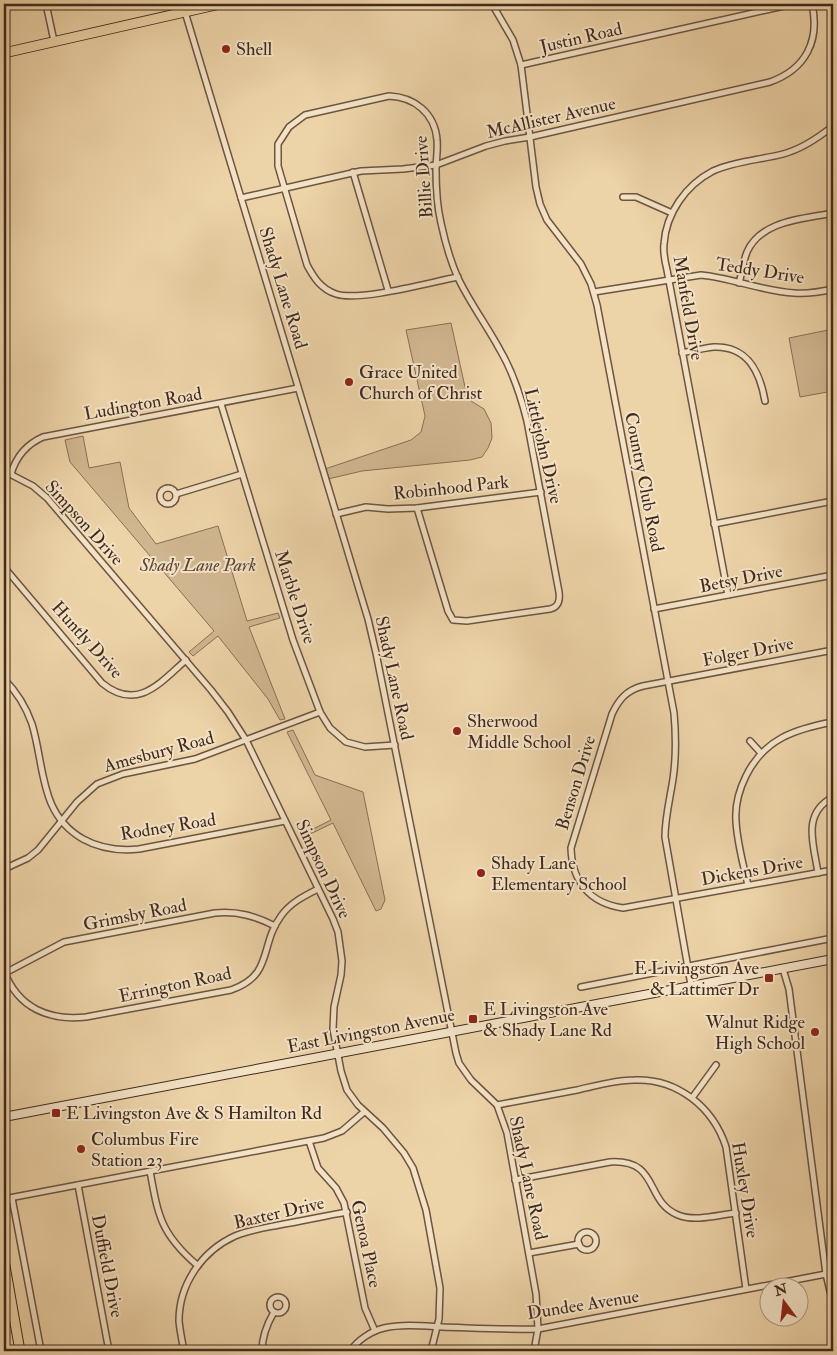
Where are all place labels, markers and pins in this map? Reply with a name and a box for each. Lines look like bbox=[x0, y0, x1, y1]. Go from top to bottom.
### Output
place label: Shell bbox=[236, 38, 273, 61]
marker: Shell bbox=[220, 43, 232, 55]
place label: Grace United Church of Christ bbox=[359, 361, 483, 405]
marker: Grace United Church of Christ bbox=[343, 376, 355, 388]
place label: Sherwood Middle School bbox=[467, 710, 572, 754]
marker: Sherwood Middle School bbox=[451, 725, 463, 737]
place label: Shady Lane Elementary School bbox=[491, 852, 627, 896]
marker: Shady Lane Elementary School bbox=[475, 867, 487, 879]
place label: E Livingston Ave & Lattimer Dr bbox=[634, 957, 759, 1001]
marker: E Livingston Ave & Lattimer Dr bbox=[763, 972, 775, 984]
place label: E Livingston Ave & Shady Lane Rd bbox=[483, 998, 612, 1042]
place label: Walnut Ridge High School bbox=[704, 1011, 805, 1055]
marker: E Livingston Ave & Shady Lane Rd bbox=[467, 1013, 479, 1025]
marker: Walnut Ridge High School bbox=[809, 1026, 821, 1038]
place label: E Livingston Ave & S Hamilton Rd bbox=[66, 1102, 322, 1125]
marker: E Livingston Ave & S Hamilton Rd bbox=[50, 1107, 62, 1119]
place label: Columbus Fire Station 23 bbox=[91, 1128, 199, 1172]
marker: Columbus Fire Station 23 bbox=[75, 1143, 87, 1155]

